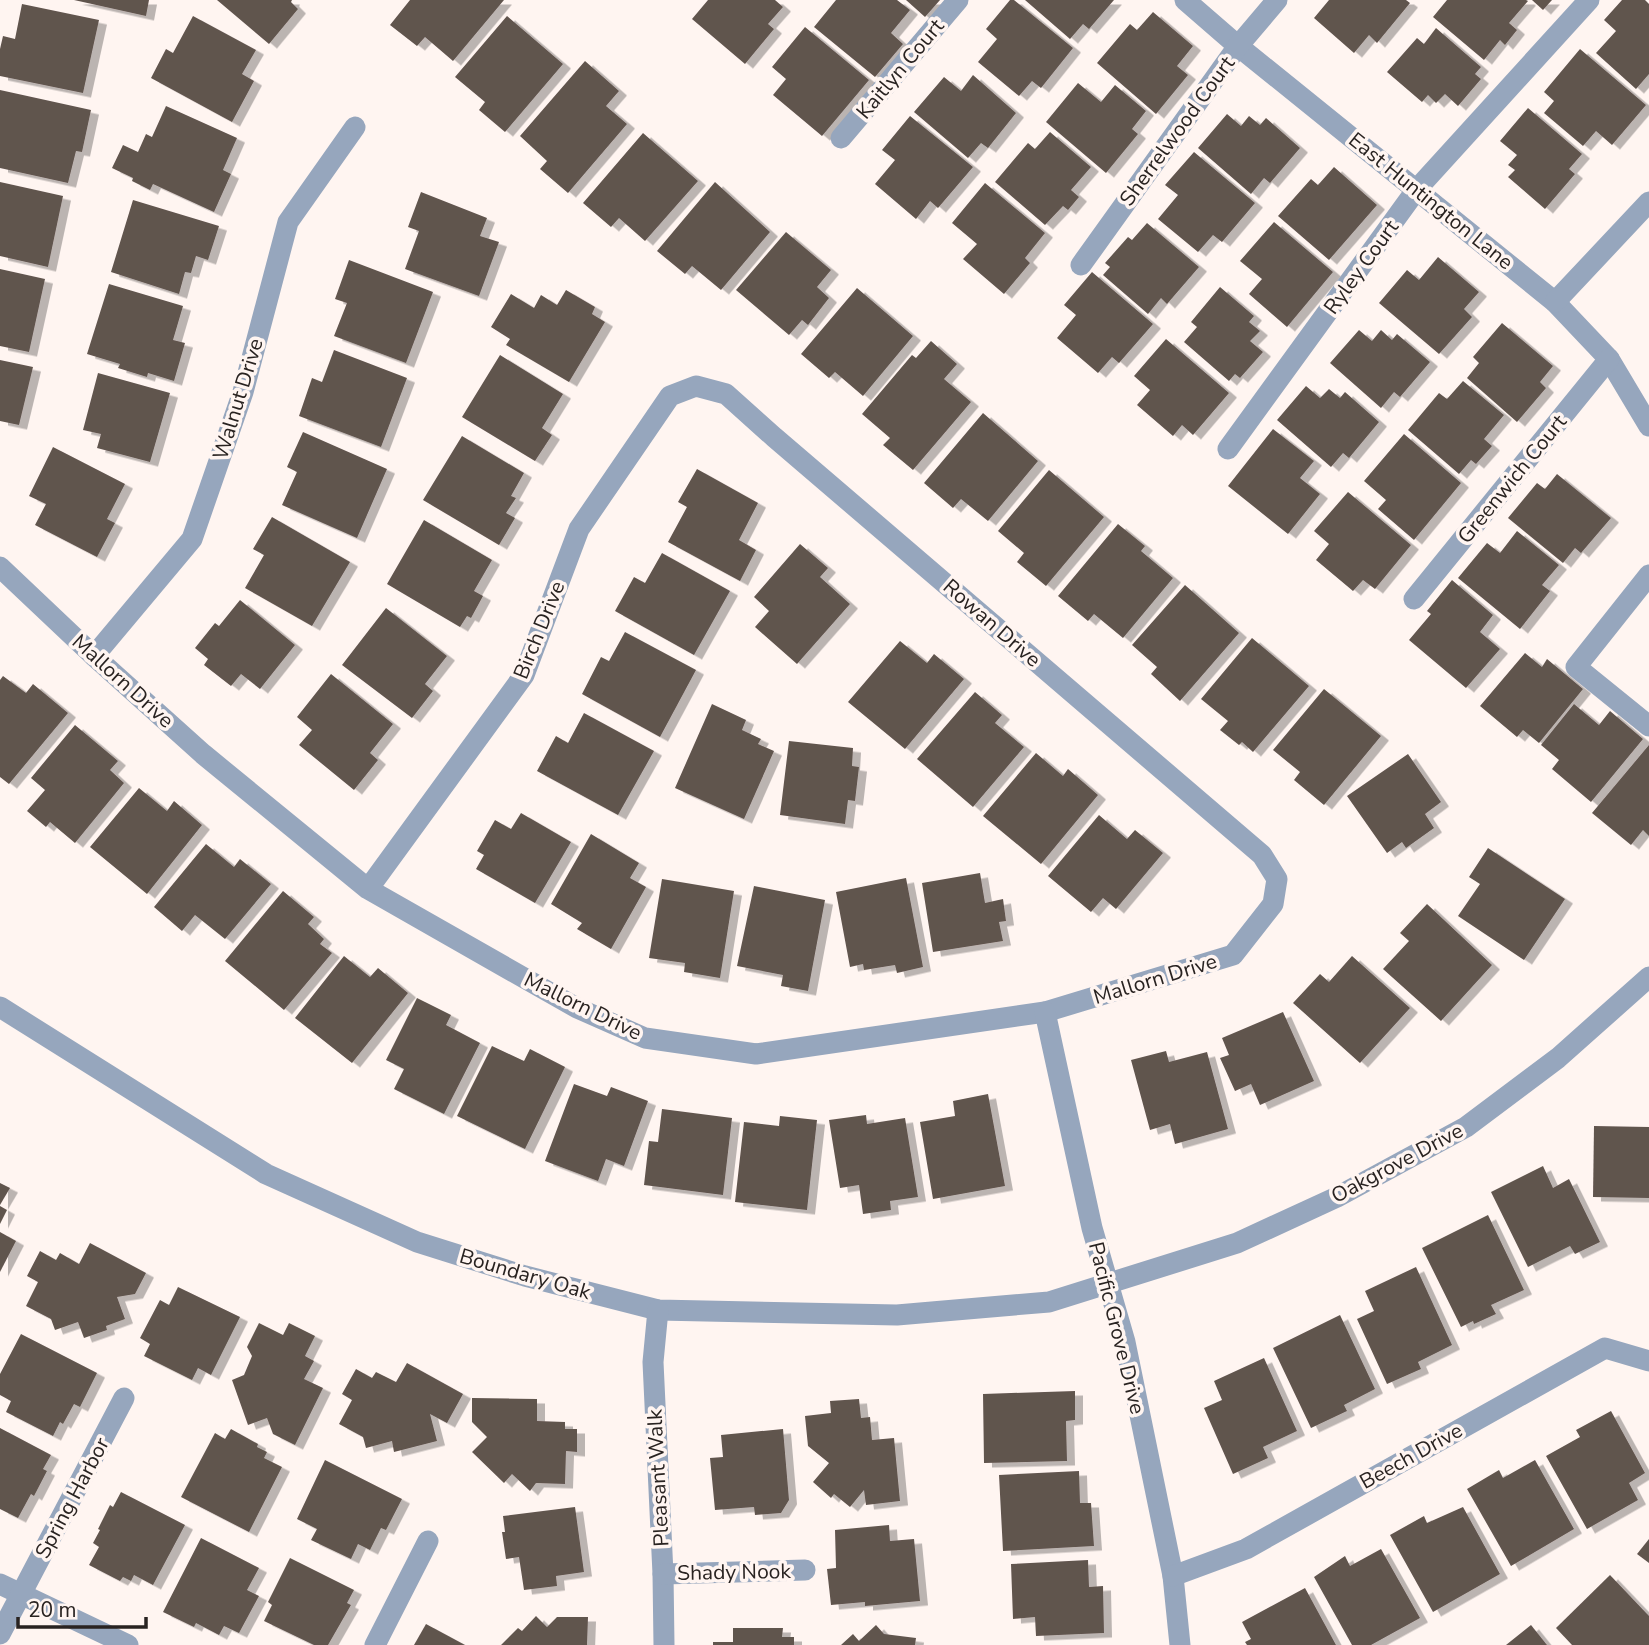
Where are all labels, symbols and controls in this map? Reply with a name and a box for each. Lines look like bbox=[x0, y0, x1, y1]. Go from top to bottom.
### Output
street label: Kaitlyn Court bbox=[850, 12, 951, 125]
street label: Sherrelwood Court bbox=[1113, 50, 1241, 212]
street label: East Huntington Lane bbox=[1343, 126, 1519, 276]
street label: Ryley Court bbox=[1317, 214, 1405, 320]
street label: Walnut Drive bbox=[206, 335, 270, 463]
street label: Greenwich Court bbox=[1451, 408, 1573, 549]
street label: Rowan Drive bbox=[937, 573, 1047, 673]
street label: Birch Drive bbox=[507, 577, 571, 683]
street label: Mallorn Drive bbox=[66, 628, 180, 734]
street label: Mallorn Drive bbox=[1090, 947, 1220, 1011]
street label: Mallorn Drive bbox=[519, 965, 647, 1047]
street label: Oakgrove Drive bbox=[1326, 1116, 1468, 1210]
street label: Pacific Grove Drive bbox=[1082, 1239, 1152, 1417]
street label: Boundary Oak bbox=[456, 1242, 594, 1306]
street label: Pleasant Walk bbox=[640, 1408, 676, 1547]
street label: Beech Drive bbox=[1355, 1416, 1467, 1496]
street label: Spring Harbor bbox=[28, 1432, 116, 1563]
street label: Shady Nook bbox=[677, 1557, 792, 1587]
scale bar bbox=[18, 1586, 145, 1630]
text: 20 m bbox=[28, 1596, 77, 1624]

